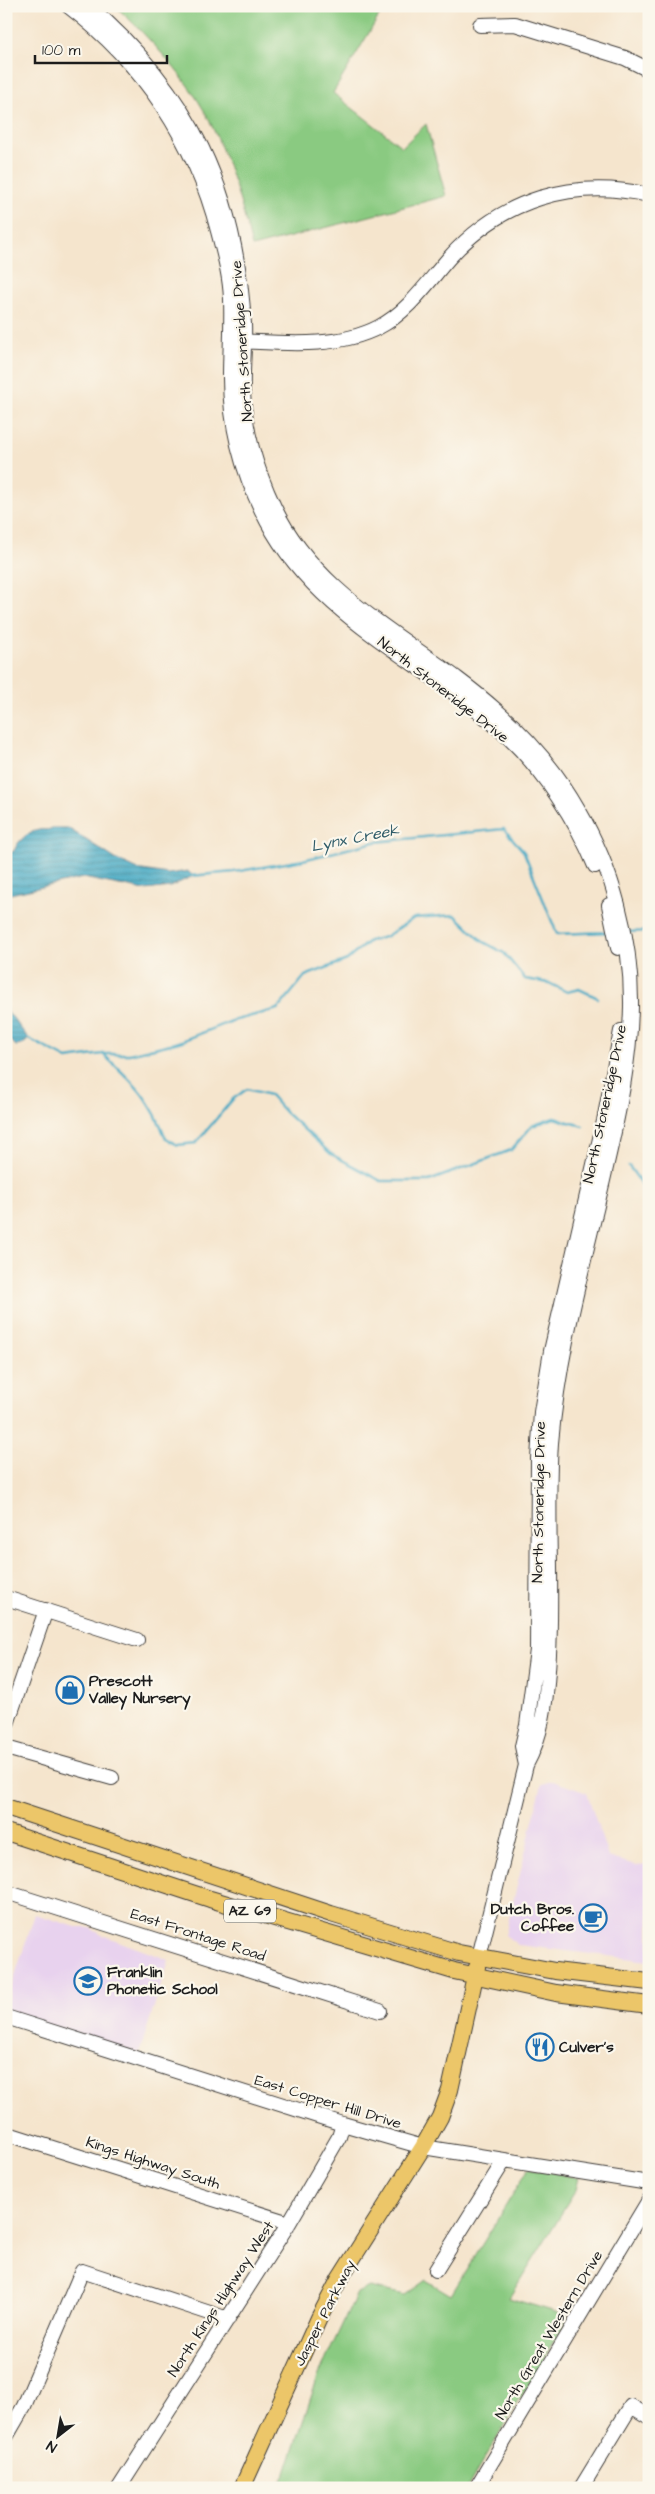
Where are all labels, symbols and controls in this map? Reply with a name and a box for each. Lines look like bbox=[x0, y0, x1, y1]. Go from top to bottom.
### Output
scale bar bbox=[35, 32, 168, 64]
text: 100 m bbox=[42, 40, 81, 61]
street label: North Stoneridge Drive bbox=[226, 260, 259, 422]
street label: North Stoneridge Drive bbox=[372, 632, 513, 749]
water label: Lynx Creek bbox=[309, 818, 402, 858]
street label: North Stoneridge Drive bbox=[578, 1023, 633, 1185]
street label: North Stoneridge Drive bbox=[527, 1421, 552, 1583]
place label: Prescott Valley Nursery bbox=[88, 1671, 191, 1710]
shop icon: Prescott Valley Nursery bbox=[55, 1675, 85, 1705]
place label: Dutch Bros. Coffee bbox=[491, 1899, 574, 1937]
road number: AZ 69 bbox=[224, 1900, 276, 1922]
street label: East Frontage Road bbox=[128, 1903, 268, 1968]
cafe icon: Dutch Bros. Coffee bbox=[578, 1903, 608, 1933]
place label: Franklin Phonetic School bbox=[107, 1962, 218, 2000]
school or university icon: Franklin Phonetic School bbox=[73, 1966, 103, 1996]
restaurant icon: Culver's bbox=[525, 2032, 555, 2062]
place label: Culver's bbox=[559, 2037, 614, 2058]
street label: East Copper Hill Drive bbox=[252, 2070, 404, 2134]
street label: Kings Highway South bbox=[83, 2131, 223, 2196]
street label: North Kings Highway West bbox=[163, 2217, 280, 2382]
street label: North Great Western Drive bbox=[490, 2246, 608, 2424]
street label: Jasper Parkway bbox=[289, 2256, 362, 2370]
north arrow bbox=[32, 2412, 82, 2462]
text: N bbox=[43, 2435, 61, 2457]

